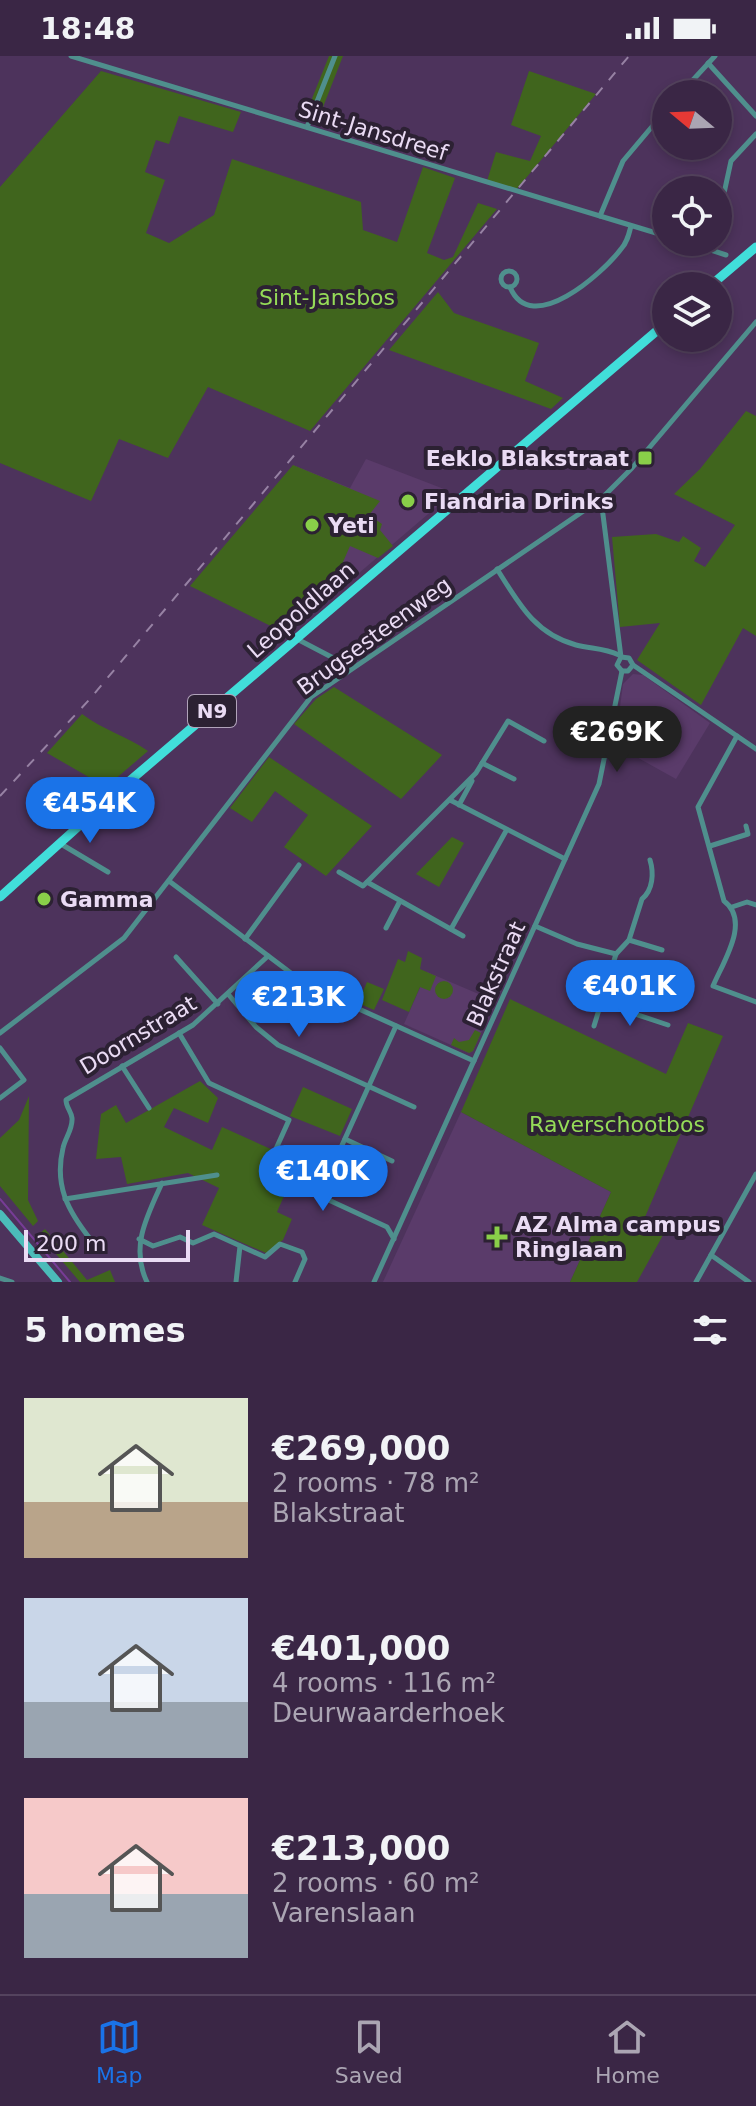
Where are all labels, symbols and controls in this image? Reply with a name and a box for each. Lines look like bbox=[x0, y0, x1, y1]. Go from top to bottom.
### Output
text: 18:48 bbox=[40, 11, 136, 46]
north arrow bbox=[652, 80, 732, 160]
map controls bbox=[652, 80, 732, 352]
street label: Sint-Jansdreef bbox=[295, 96, 452, 166]
button: locate bbox=[652, 176, 732, 256]
button: layers bbox=[652, 272, 732, 352]
park label: Sint-Jansbos bbox=[259, 285, 395, 310]
place label: Eeklo Blakstraat bbox=[426, 446, 629, 471]
marker: Eeklo Blakstraat bbox=[636, 449, 654, 467]
place label: Flandria Drinks bbox=[424, 489, 614, 514]
marker: Flandria Drinks bbox=[399, 492, 417, 510]
place label: Yeti bbox=[327, 513, 375, 538]
marker: Yeti bbox=[303, 516, 321, 534]
street label: Leopoldlaan bbox=[242, 557, 360, 663]
street label: Brugsesteenweg bbox=[292, 572, 456, 700]
road number: N9 bbox=[188, 695, 236, 727]
pin: €269K bbox=[561, 706, 673, 774]
text: €269K bbox=[571, 717, 663, 747]
pin: €454K bbox=[34, 777, 146, 845]
text: €454K bbox=[44, 788, 136, 818]
place label: Gamma bbox=[60, 887, 154, 912]
marker: Gamma bbox=[35, 890, 53, 908]
street label: Blakstraat bbox=[462, 917, 530, 1030]
pin: €401K bbox=[574, 960, 686, 1028]
pin: €213K bbox=[243, 971, 355, 1039]
text: €401K bbox=[584, 971, 676, 1001]
text: €213K bbox=[253, 982, 345, 1012]
street label: Doornstraat bbox=[75, 990, 201, 1079]
park label: Raverschootbos bbox=[529, 1112, 705, 1137]
pin: €140K bbox=[267, 1145, 379, 1213]
text: €140K bbox=[277, 1156, 369, 1186]
place label: AZ Alma campus Ringlaan bbox=[515, 1212, 721, 1262]
scale bar bbox=[24, 1226, 190, 1262]
marker: AZ Alma campus Ringlaan bbox=[486, 1226, 508, 1248]
text: 200 m bbox=[36, 1231, 106, 1256]
icon: filters bbox=[688, 1308, 732, 1352]
text: 5 homes bbox=[24, 1310, 186, 1350]
text: €269,000 bbox=[272, 1428, 451, 1468]
icon: home bbox=[88, 1430, 184, 1526]
text: 2 rooms · 78 m² bbox=[272, 1468, 480, 1498]
text: Blakstraat bbox=[272, 1498, 405, 1528]
text: €401,000 bbox=[272, 1628, 451, 1668]
icon: home bbox=[88, 1630, 184, 1726]
text: 4 rooms · 116 m² bbox=[272, 1668, 496, 1698]
text: Deurwaarderhoek bbox=[272, 1698, 505, 1728]
text: €213,000 bbox=[272, 1828, 451, 1868]
icon: home bbox=[88, 1830, 184, 1926]
text: 2 rooms · 60 m² bbox=[272, 1868, 480, 1898]
text: Varenslaan bbox=[272, 1898, 415, 1928]
tab: Map bbox=[96, 2015, 143, 2088]
tab: Saved bbox=[335, 2015, 403, 2088]
tab: Home bbox=[595, 2015, 660, 2088]

